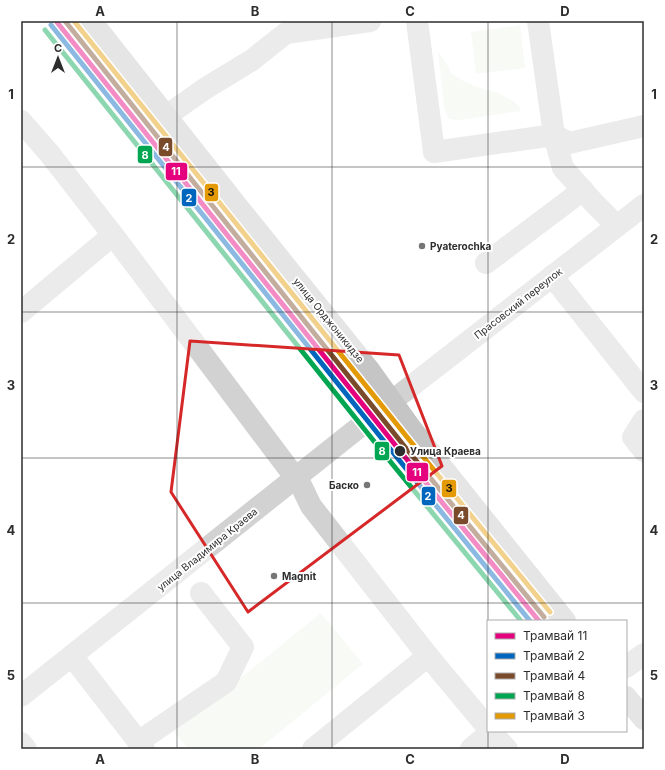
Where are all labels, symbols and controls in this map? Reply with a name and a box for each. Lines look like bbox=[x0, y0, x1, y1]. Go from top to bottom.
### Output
text: A bbox=[95, 3, 105, 19]
text: B bbox=[251, 3, 260, 19]
text: C bbox=[405, 3, 415, 19]
text: D bbox=[560, 3, 570, 19]
north arrow bbox=[38, 38, 78, 78]
text: С bbox=[54, 41, 62, 55]
text: 1 bbox=[8, 86, 14, 102]
text: 1 bbox=[651, 86, 657, 102]
line badge: 4 bbox=[158, 137, 173, 157]
text: 4 bbox=[162, 140, 170, 154]
line badge: 8 bbox=[137, 145, 153, 164]
text: 8 bbox=[141, 148, 149, 162]
line badge: 11 bbox=[165, 162, 188, 181]
text: 11 bbox=[171, 164, 181, 178]
line badge: 3 bbox=[204, 183, 219, 202]
text: 3 bbox=[207, 185, 215, 199]
line badge: 2 bbox=[181, 188, 197, 207]
text: 2 bbox=[186, 191, 193, 205]
text: 2 bbox=[7, 231, 15, 247]
text: 2 bbox=[650, 231, 658, 247]
place label: Pyaterochka bbox=[430, 240, 492, 253]
marker: Pyaterochka bbox=[417, 241, 427, 251]
street label: Прасовский переулок bbox=[472, 265, 565, 341]
street label: улица Орджоникидзе bbox=[291, 275, 367, 365]
text: 3 bbox=[7, 377, 15, 393]
text: 3 bbox=[650, 377, 658, 393]
line badge: 8 bbox=[374, 441, 390, 461]
text: 8 bbox=[378, 444, 386, 458]
marker: Улица Краева bbox=[393, 444, 407, 458]
place label: Улица Краева bbox=[410, 445, 481, 457]
line badge: 11 bbox=[406, 462, 429, 482]
text: 11 bbox=[412, 465, 422, 479]
place label: Баско bbox=[329, 479, 359, 491]
line badge: 3 bbox=[441, 479, 457, 498]
marker: Баско bbox=[362, 480, 372, 490]
text: 3 bbox=[445, 481, 453, 495]
line badge: 2 bbox=[421, 486, 436, 506]
text: 2 bbox=[425, 489, 432, 503]
street label: улица Владимира Краева bbox=[155, 505, 259, 593]
line badge: 4 bbox=[453, 506, 469, 525]
text: 4 bbox=[457, 508, 465, 522]
text: 4 bbox=[7, 522, 16, 538]
text: 4 bbox=[650, 522, 659, 538]
place label: Magnit bbox=[282, 570, 316, 583]
marker: Magnit bbox=[269, 571, 279, 581]
legend bbox=[487, 620, 627, 732]
text: Трамвай 11 bbox=[523, 628, 587, 643]
text: Трамвай 2 bbox=[523, 648, 585, 663]
text: 5 bbox=[7, 667, 15, 683]
text: 5 bbox=[650, 667, 658, 683]
text: Трамвай 4 bbox=[523, 668, 585, 683]
text: Трамвай 8 bbox=[523, 688, 585, 703]
text: Трамвай 3 bbox=[523, 708, 585, 723]
text: A bbox=[95, 751, 105, 767]
text: B bbox=[251, 751, 260, 767]
text: C bbox=[405, 751, 415, 767]
text: D bbox=[560, 751, 570, 767]

